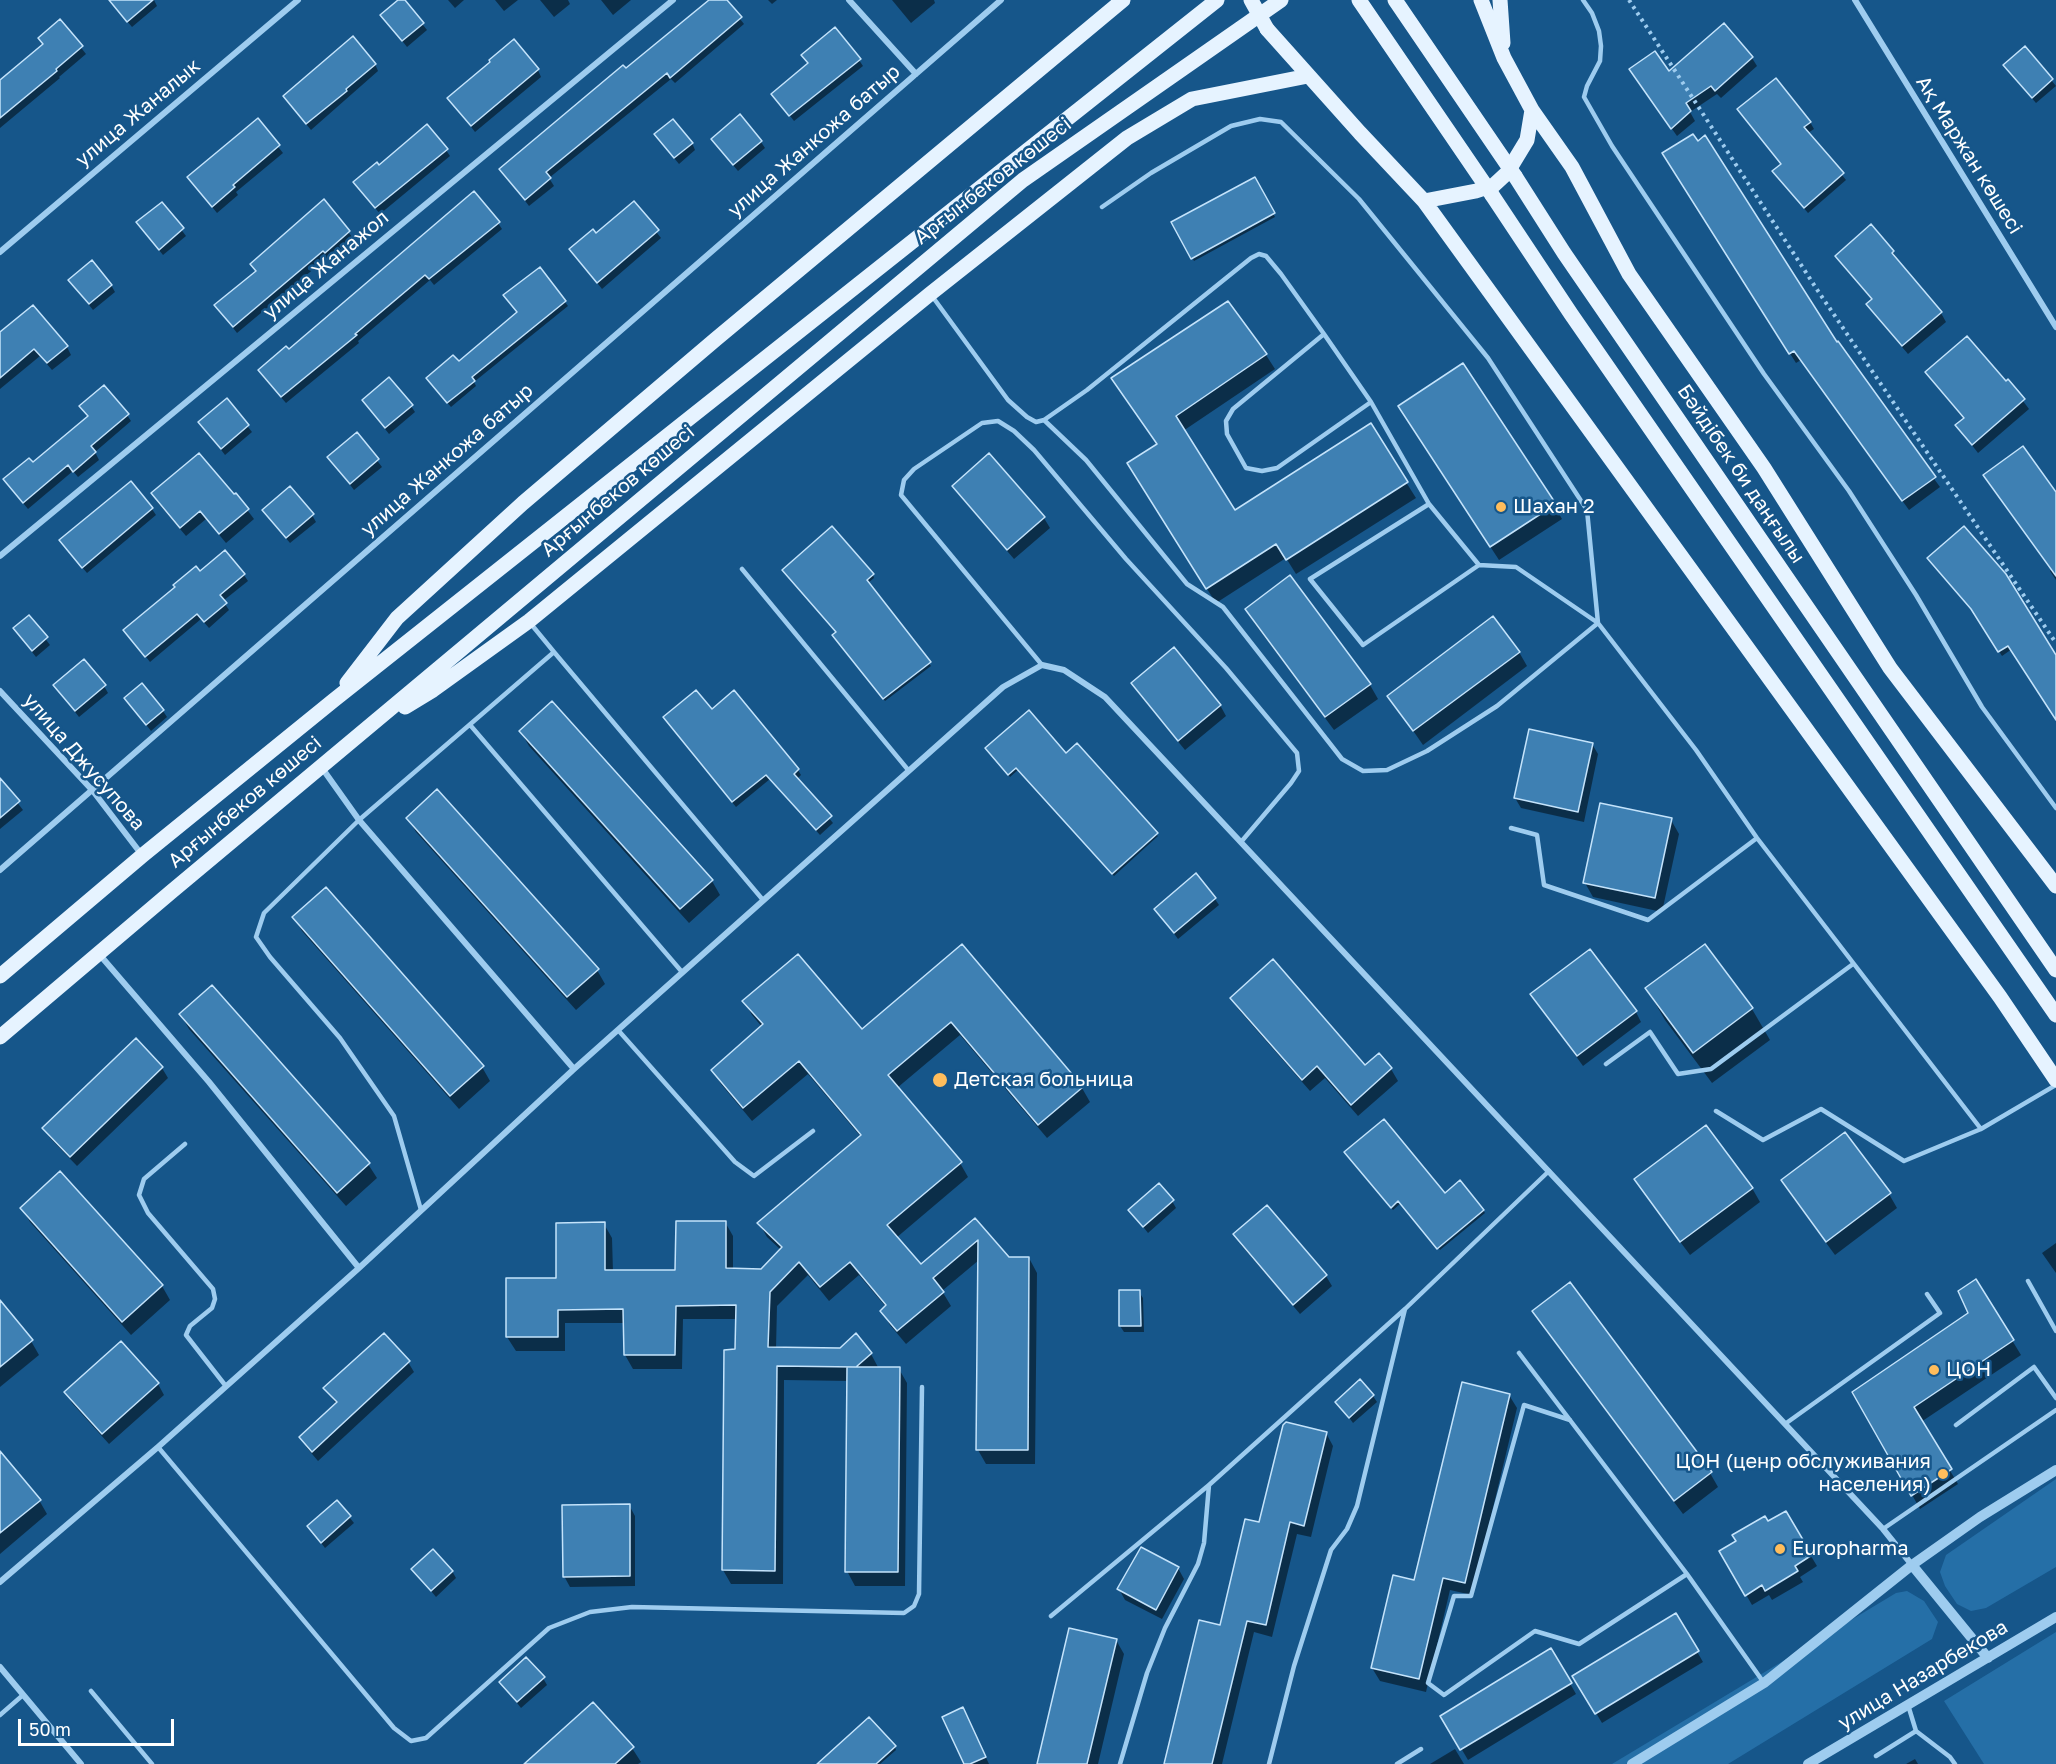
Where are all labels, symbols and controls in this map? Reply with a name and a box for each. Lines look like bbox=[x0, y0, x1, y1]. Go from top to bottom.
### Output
street label: улица Жаналык bbox=[71, 54, 205, 172]
street label: улица Жанкожа батыр bbox=[723, 60, 905, 222]
street label: Ақ Маржан көшесі bbox=[1911, 72, 2027, 238]
street label: Арғынбеков көшесі bbox=[910, 112, 1076, 250]
street label: улица Жанажол bbox=[258, 206, 394, 324]
street label: улица Жанкожа батыр bbox=[356, 379, 538, 541]
street label: Бәйдібек би даңғылы bbox=[1672, 380, 1810, 568]
street label: Арғынбеков көшесі bbox=[537, 420, 699, 562]
place label: Шахан 2 bbox=[1513, 495, 1595, 519]
marker: Шахан 2 bbox=[1494, 500, 1508, 514]
street label: улица Джусупова bbox=[18, 689, 150, 835]
street label: Арғынбеков көшесі bbox=[164, 731, 326, 873]
place label: Детская больница bbox=[954, 1068, 1133, 1092]
marker: Детская больница bbox=[931, 1071, 949, 1089]
place label: ЦОН bbox=[1946, 1358, 1991, 1382]
marker: ЦОН bbox=[1927, 1363, 1941, 1377]
place label: ЦОН (ценр обслуживания населения) bbox=[1675, 1450, 1931, 1497]
marker: ЦОН (ценр обслуживания населения) bbox=[1936, 1467, 1950, 1481]
place label: Europharma bbox=[1792, 1537, 1909, 1561]
marker: Europharma bbox=[1773, 1542, 1787, 1556]
street label: улица Назарбекова bbox=[1834, 1615, 2012, 1735]
scale bar bbox=[21, 1707, 177, 1745]
text: 50 m bbox=[29, 1718, 71, 1740]

